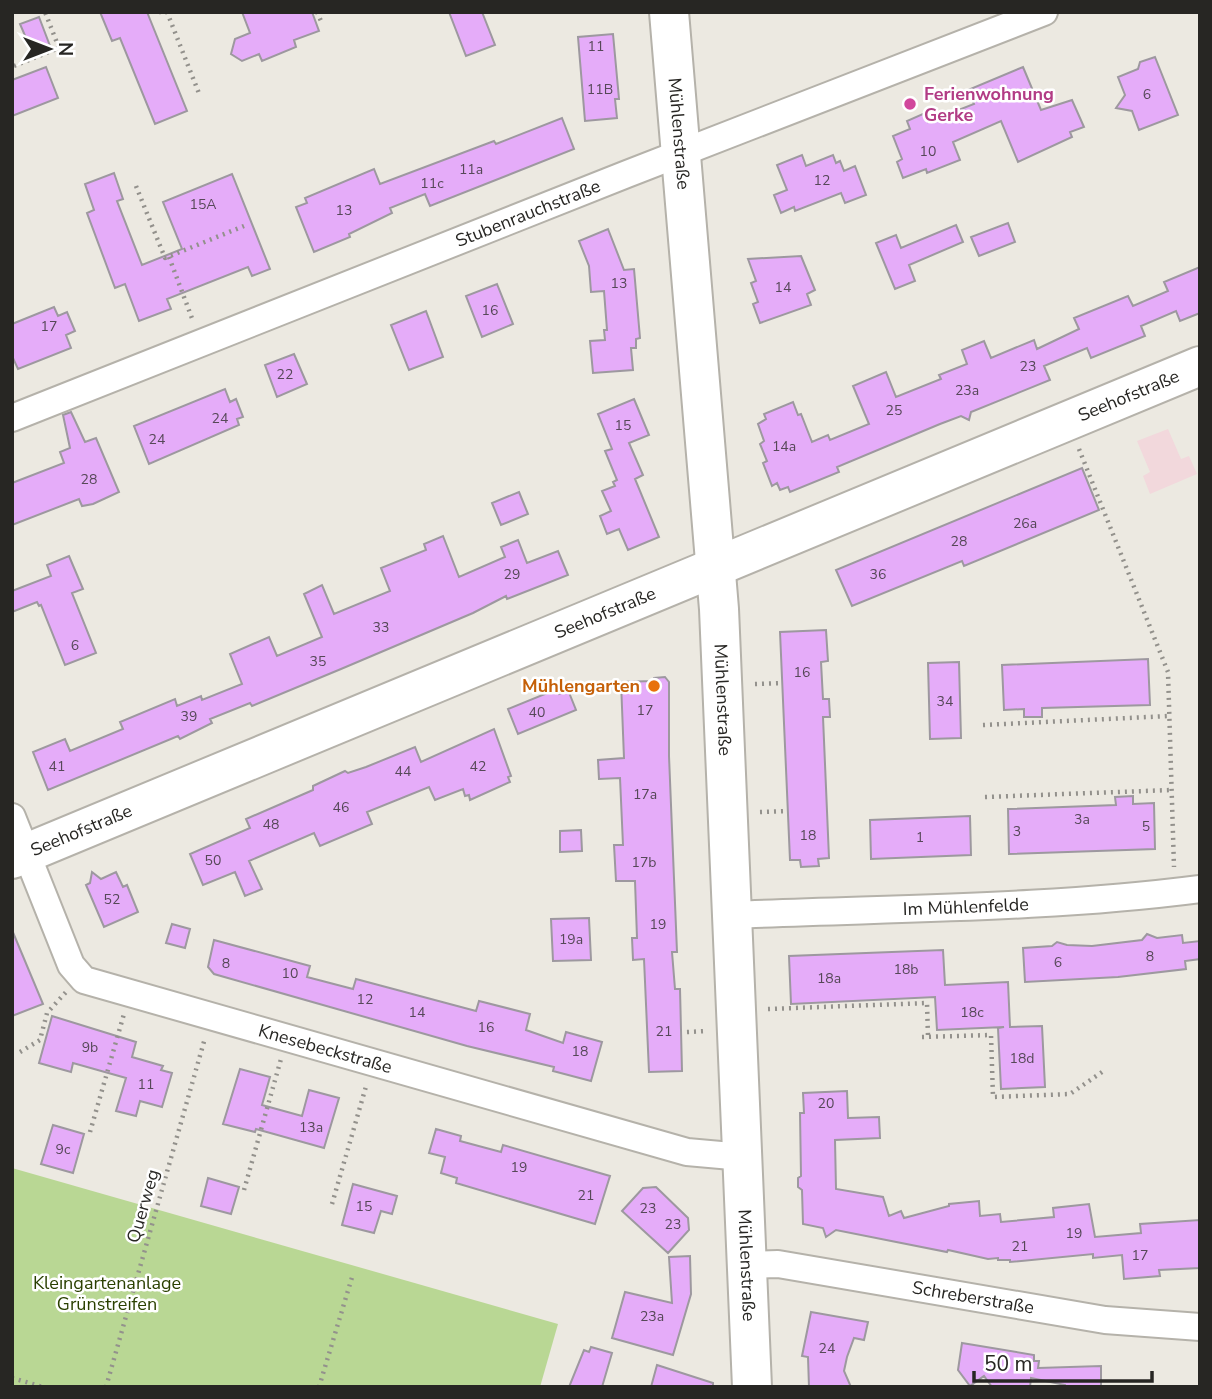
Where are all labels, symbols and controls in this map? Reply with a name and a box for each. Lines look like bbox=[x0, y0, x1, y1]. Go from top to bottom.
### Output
north arrow bbox=[14, 14, 84, 84]
house number: 11 bbox=[588, 37, 604, 56]
text: N bbox=[52, 42, 78, 56]
street label: Mühlenstraße bbox=[663, 77, 696, 191]
house number: 11B bbox=[587, 80, 613, 99]
place label: Ferienwohnung Gerke bbox=[924, 82, 1054, 127]
house number: 6 bbox=[1143, 85, 1151, 104]
marker: Ferienwohnung Gerke bbox=[902, 96, 918, 112]
house number: 10 bbox=[920, 142, 936, 161]
house number: 11a bbox=[459, 160, 483, 179]
house number: 12 bbox=[814, 171, 830, 190]
house number: 11c bbox=[420, 174, 444, 193]
street label: Stubenrauchstraße bbox=[452, 174, 604, 253]
house number: 15A bbox=[189, 195, 217, 214]
house number: 13 bbox=[336, 201, 352, 220]
house number: 13 bbox=[611, 274, 627, 293]
house number: 14 bbox=[775, 278, 791, 297]
house number: 16 bbox=[482, 301, 498, 320]
house number: 17 bbox=[41, 317, 57, 336]
house number: 23 bbox=[1020, 357, 1036, 376]
street label: Seehofstraße bbox=[1074, 364, 1183, 427]
house number: 22 bbox=[277, 365, 293, 384]
house number: 23a bbox=[955, 381, 979, 400]
house number: 25 bbox=[886, 401, 902, 420]
house number: 24 bbox=[212, 409, 228, 428]
house number: 15 bbox=[615, 416, 631, 435]
house number: 24 bbox=[149, 430, 165, 449]
house number: 14a bbox=[772, 437, 796, 456]
house number: 28 bbox=[81, 470, 97, 489]
house number: 26a bbox=[1013, 514, 1037, 533]
house number: 28 bbox=[951, 532, 967, 551]
house number: 29 bbox=[504, 565, 520, 584]
house number: 36 bbox=[870, 565, 886, 584]
street label: Seehofstraße bbox=[551, 581, 659, 645]
house number: 33 bbox=[373, 618, 389, 637]
house number: 6 bbox=[71, 636, 79, 655]
street label: Mühlenstraße bbox=[708, 643, 737, 756]
house number: 35 bbox=[310, 652, 326, 671]
house number: 16 bbox=[794, 663, 810, 682]
place label: Mühlengarten bbox=[522, 674, 640, 698]
marker: Mühlengarten bbox=[646, 678, 662, 694]
house number: 34 bbox=[937, 692, 953, 711]
house number: 17 bbox=[637, 701, 653, 720]
house number: 40 bbox=[529, 703, 545, 722]
house number: 39 bbox=[181, 707, 197, 726]
house number: 41 bbox=[49, 757, 65, 776]
house number: 42 bbox=[470, 757, 486, 776]
house number: 44 bbox=[395, 762, 411, 781]
house number: 17a bbox=[633, 785, 657, 804]
house number: 46 bbox=[333, 798, 349, 817]
street label: Seehofstraße bbox=[27, 799, 136, 862]
house number: 3a bbox=[1074, 810, 1090, 829]
house number: 48 bbox=[263, 815, 279, 834]
house number: 5 bbox=[1142, 817, 1150, 836]
house number: 3 bbox=[1013, 822, 1021, 841]
house number: 18 bbox=[800, 826, 816, 845]
house number: 1 bbox=[916, 828, 924, 847]
house number: 50 bbox=[205, 851, 221, 870]
house number: 17b bbox=[632, 853, 656, 872]
house number: 52 bbox=[104, 890, 120, 909]
street label: Im Mühlenfelde bbox=[902, 892, 1029, 921]
house number: 19 bbox=[650, 915, 666, 934]
house number: 19a bbox=[559, 930, 583, 949]
house number: 8 bbox=[1146, 947, 1154, 966]
house number: 6 bbox=[1054, 953, 1062, 972]
house number: 8 bbox=[222, 954, 230, 973]
house number: 18b bbox=[894, 960, 918, 979]
house number: 10 bbox=[282, 964, 298, 983]
house number: 18a bbox=[817, 969, 841, 988]
house number: 12 bbox=[357, 990, 373, 1009]
house number: 14 bbox=[409, 1003, 425, 1022]
house number: 18c bbox=[960, 1003, 984, 1022]
street label: Knesebeckstraße bbox=[256, 1018, 395, 1079]
house number: 16 bbox=[478, 1018, 494, 1037]
house number: 21 bbox=[656, 1022, 672, 1041]
house number: 9b bbox=[82, 1038, 98, 1057]
house number: 18 bbox=[572, 1042, 588, 1061]
house number: 18d bbox=[1010, 1049, 1034, 1068]
house number: 11 bbox=[138, 1075, 154, 1094]
house number: 20 bbox=[818, 1094, 834, 1113]
house number: 13a bbox=[299, 1118, 323, 1137]
house number: 9c bbox=[56, 1140, 71, 1159]
house number: 19 bbox=[511, 1158, 527, 1177]
street label: Querweg bbox=[121, 1166, 165, 1246]
house number: 21 bbox=[578, 1186, 594, 1205]
house number: 15 bbox=[356, 1197, 372, 1216]
house number: 23 bbox=[640, 1199, 656, 1218]
street label: Mühlenstraße bbox=[732, 1209, 761, 1322]
house number: 23 bbox=[665, 1215, 681, 1234]
house number: 19 bbox=[1066, 1224, 1082, 1243]
house number: 21 bbox=[1012, 1237, 1028, 1256]
house number: 17 bbox=[1132, 1246, 1148, 1265]
park label: Kleingartenanlage Grünstreifen bbox=[33, 1271, 181, 1316]
street label: Schreberstraße bbox=[910, 1275, 1036, 1320]
house number: 23a bbox=[640, 1307, 664, 1326]
house number: 24 bbox=[819, 1339, 835, 1358]
scale bar bbox=[974, 1340, 1152, 1384]
text: 50 m bbox=[984, 1350, 1033, 1378]

